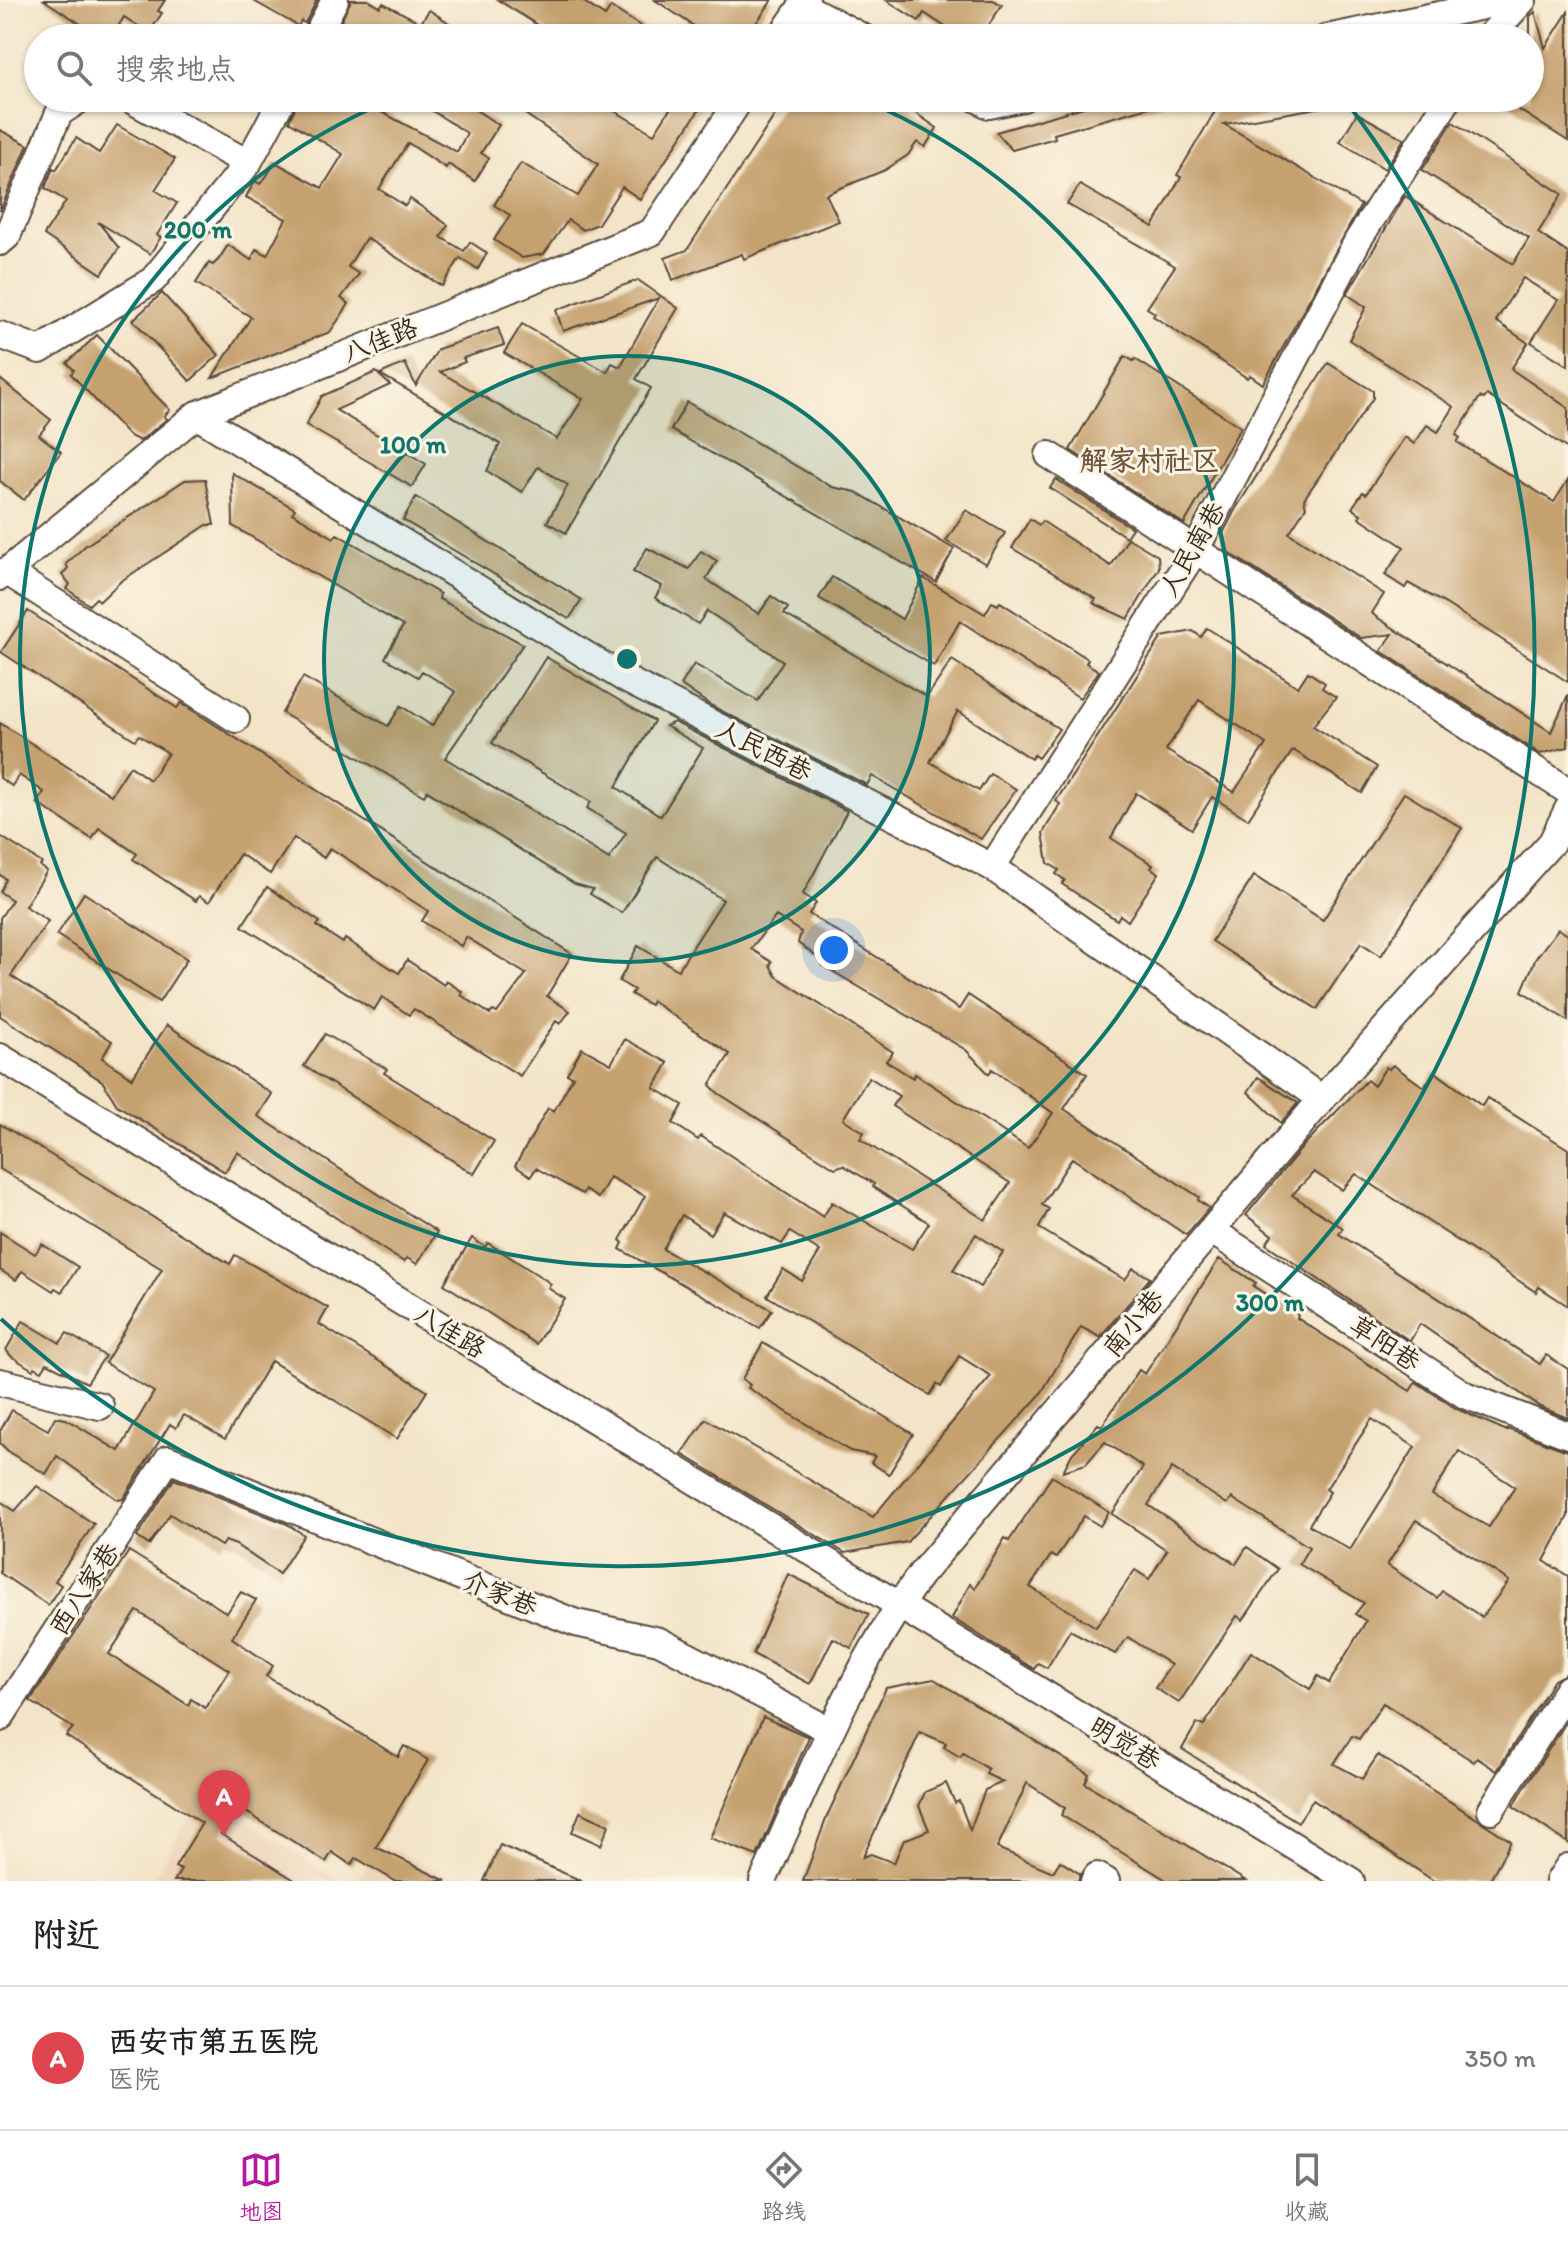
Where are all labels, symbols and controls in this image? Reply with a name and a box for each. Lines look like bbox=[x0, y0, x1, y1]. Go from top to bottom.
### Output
search box bbox=[24, 24, 1544, 112]
icon: search bbox=[52, 46, 96, 90]
text: 搜索地点 bbox=[116, 50, 236, 87]
text: 200 m bbox=[164, 215, 233, 244]
street label: 八佳路 bbox=[338, 311, 422, 369]
text: 100 m bbox=[380, 430, 447, 459]
district label: 解家村社区 bbox=[1080, 443, 1220, 477]
street label: 人民南巷 bbox=[1152, 496, 1232, 602]
centre of rings bbox=[613, 645, 641, 673]
street label: 人民西巷 bbox=[710, 712, 818, 788]
your location bbox=[814, 930, 854, 970]
street label: 南小巷 bbox=[1096, 1283, 1170, 1363]
text: 300 m bbox=[1236, 1288, 1305, 1317]
street label: 八佳路 bbox=[408, 1297, 492, 1365]
street label: 草阳巷 bbox=[1344, 1308, 1426, 1378]
street label: 西八家巷 bbox=[42, 1537, 126, 1641]
street label: 介家巷 bbox=[458, 1564, 542, 1622]
street label: 明觉巷 bbox=[1083, 1709, 1167, 1777]
pin: A bbox=[198, 1770, 250, 1836]
text: 附近 bbox=[32, 1914, 100, 1955]
text: 西安市第五医院 bbox=[108, 2023, 318, 2060]
text: A bbox=[50, 2042, 66, 2074]
text: 350 m bbox=[1464, 2042, 1536, 2074]
text: 医院 bbox=[108, 2063, 160, 2095]
tab: 地图 bbox=[239, 2148, 283, 2225]
tab: 路线 bbox=[762, 2148, 806, 2225]
tab: 收藏 bbox=[1285, 2148, 1329, 2225]

